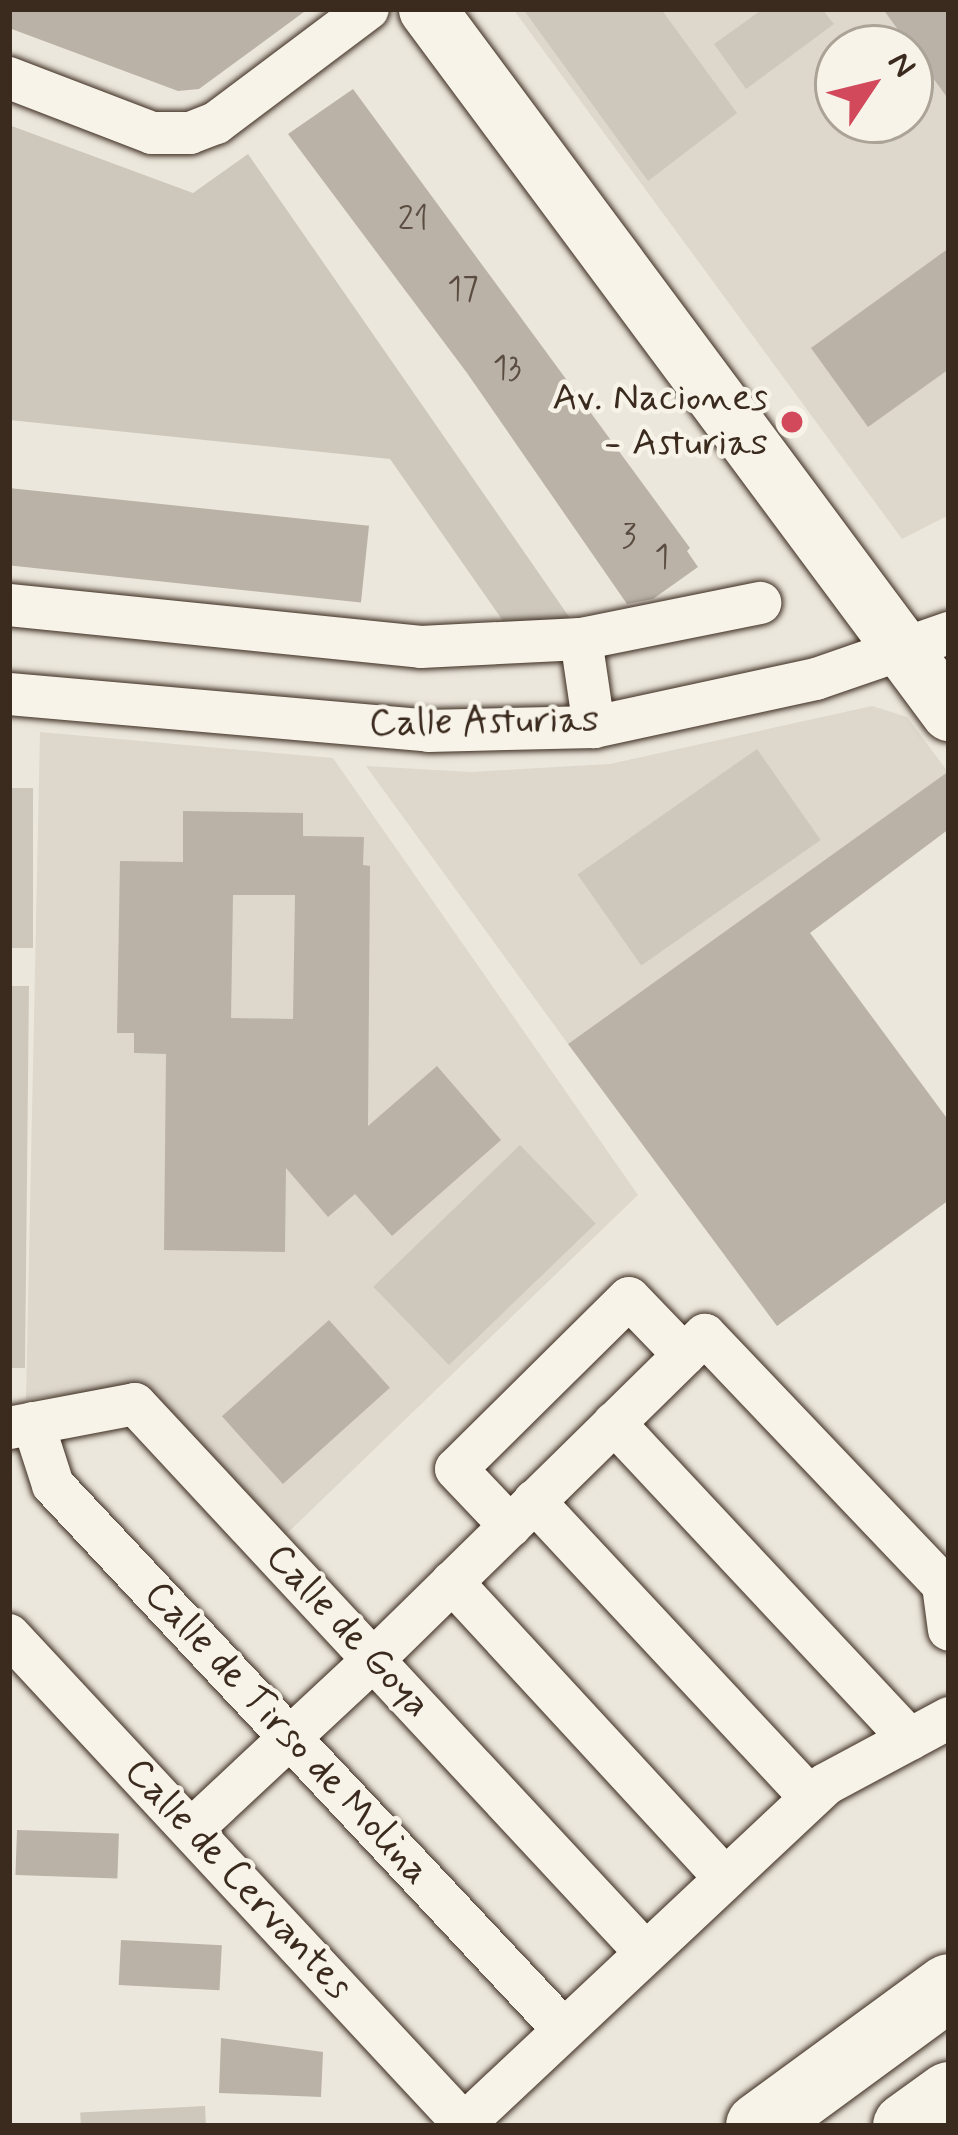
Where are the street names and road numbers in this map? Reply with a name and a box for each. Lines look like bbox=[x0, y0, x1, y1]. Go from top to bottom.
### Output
street label: Calle Asturias bbox=[368, 698, 600, 748]
street label: Calle de Goya bbox=[254, 1534, 440, 1730]
street label: Calle de Tirso de Molina bbox=[137, 1576, 435, 1892]
street label: Calle de Cervantes bbox=[115, 1752, 359, 2008]

